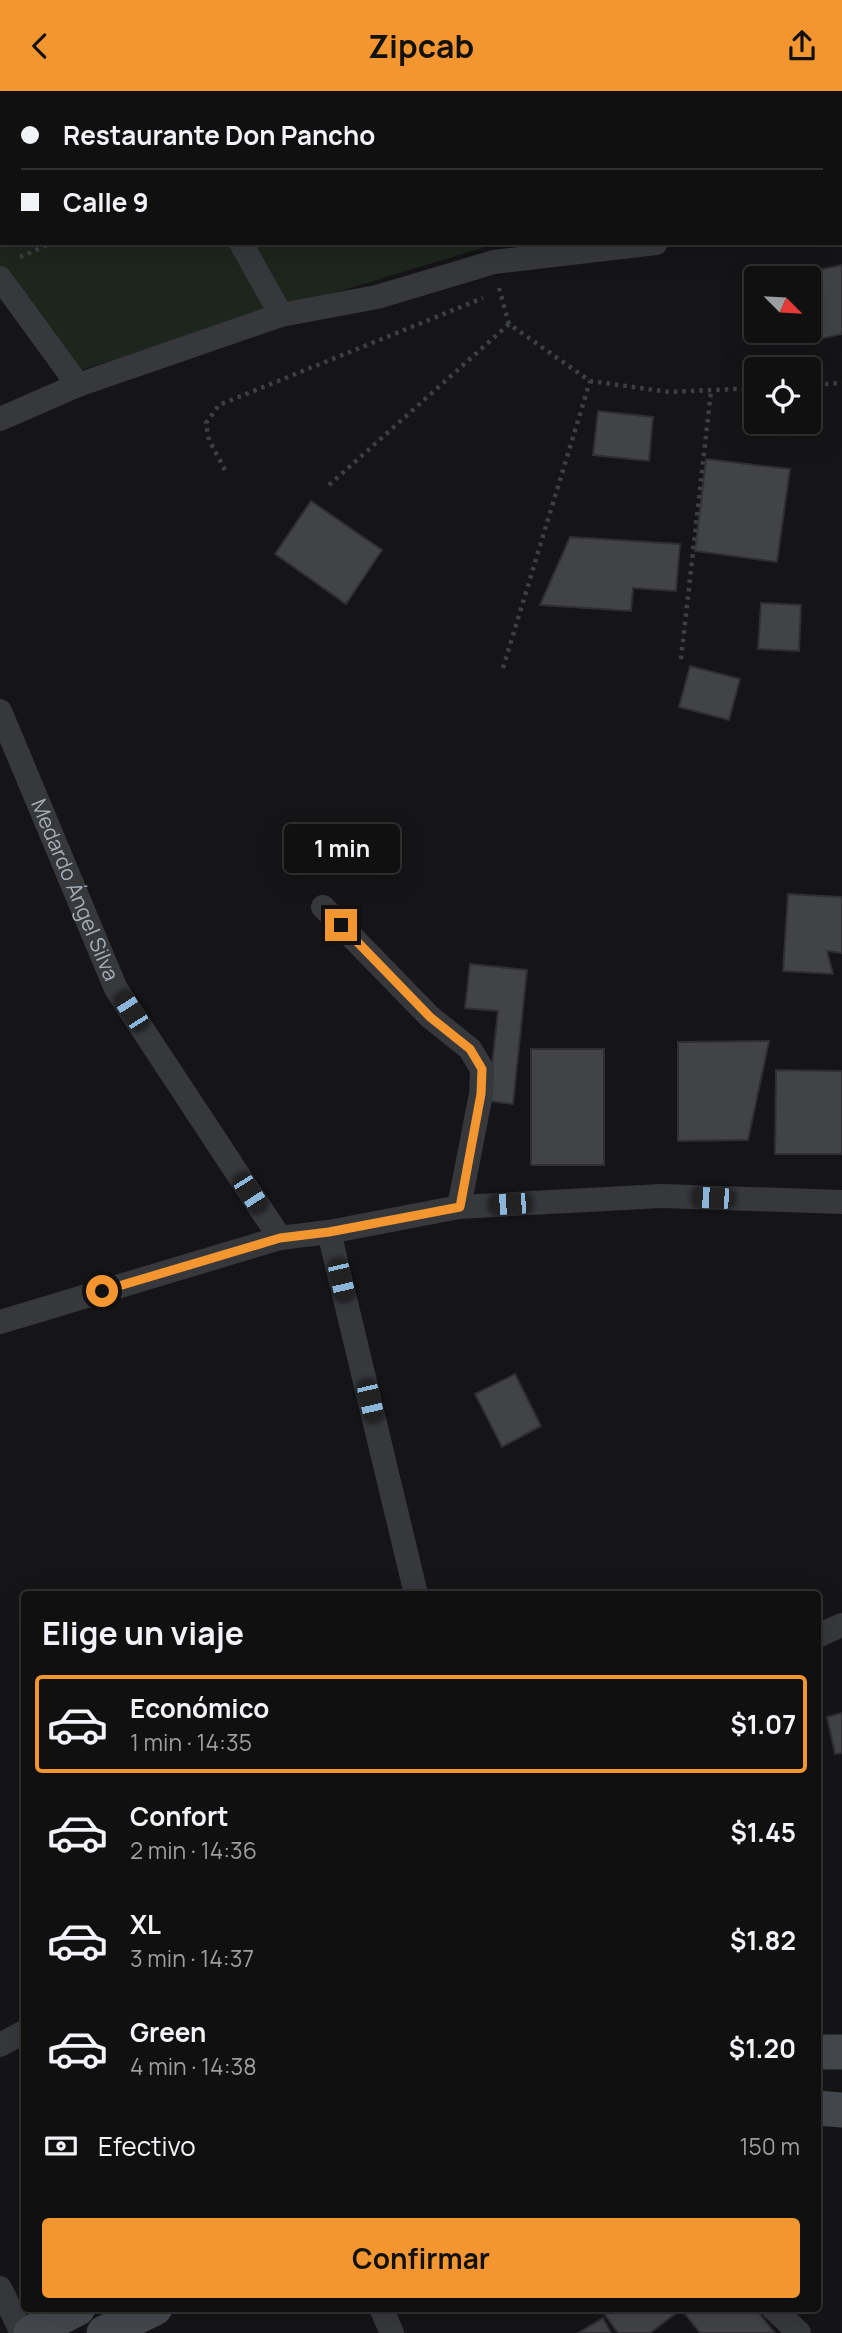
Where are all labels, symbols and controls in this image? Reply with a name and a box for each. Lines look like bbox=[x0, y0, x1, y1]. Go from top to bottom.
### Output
text: Zipcab bbox=[368, 24, 474, 68]
icon: back bbox=[21, 27, 59, 65]
icon: share bbox=[783, 27, 821, 65]
text: Restaurante Don Pancho bbox=[63, 117, 375, 153]
text: Calle 9 bbox=[63, 184, 149, 220]
north arrow bbox=[744, 266, 821, 343]
map controls bbox=[744, 266, 821, 434]
button: locate bbox=[744, 357, 821, 434]
street label: Medardo Ángel Silva bbox=[25, 794, 126, 985]
callout: 1 min bbox=[283, 823, 399, 873]
text: 1 min bbox=[314, 832, 370, 864]
route end bbox=[325, 909, 357, 941]
car bbox=[111, 988, 152, 1034]
car bbox=[230, 1170, 271, 1216]
car bbox=[692, 1187, 735, 1209]
car bbox=[489, 1192, 532, 1216]
car bbox=[327, 1257, 356, 1303]
route start bbox=[86, 1275, 118, 1307]
car bbox=[356, 1378, 385, 1424]
text: Elige un viaje bbox=[42, 1611, 244, 1655]
text: Económico bbox=[130, 1690, 269, 1726]
icon: car bbox=[46, 1693, 109, 1756]
text: $1.07 bbox=[730, 1706, 796, 1742]
text: 1 min · 14:35 bbox=[130, 1726, 252, 1758]
text: Confort bbox=[130, 1798, 229, 1834]
icon: car bbox=[46, 1801, 109, 1864]
text: $1.45 bbox=[730, 1814, 796, 1850]
text: 2 min · 14:36 bbox=[130, 1834, 257, 1866]
text: XL bbox=[130, 1906, 161, 1942]
icon: car bbox=[46, 1909, 109, 1972]
text: $1.82 bbox=[730, 1922, 796, 1958]
text: 3 min · 14:37 bbox=[130, 1942, 254, 1974]
text: Green bbox=[130, 2014, 206, 2050]
icon: car bbox=[46, 2017, 109, 2080]
text: $1.20 bbox=[729, 2030, 796, 2066]
text: 4 min · 14:38 bbox=[130, 2050, 257, 2082]
icon: cash bbox=[42, 2127, 80, 2165]
text: Efectivo bbox=[98, 2128, 196, 2164]
text: 150 m bbox=[740, 2130, 800, 2162]
button: Confirmar bbox=[42, 2218, 800, 2298]

